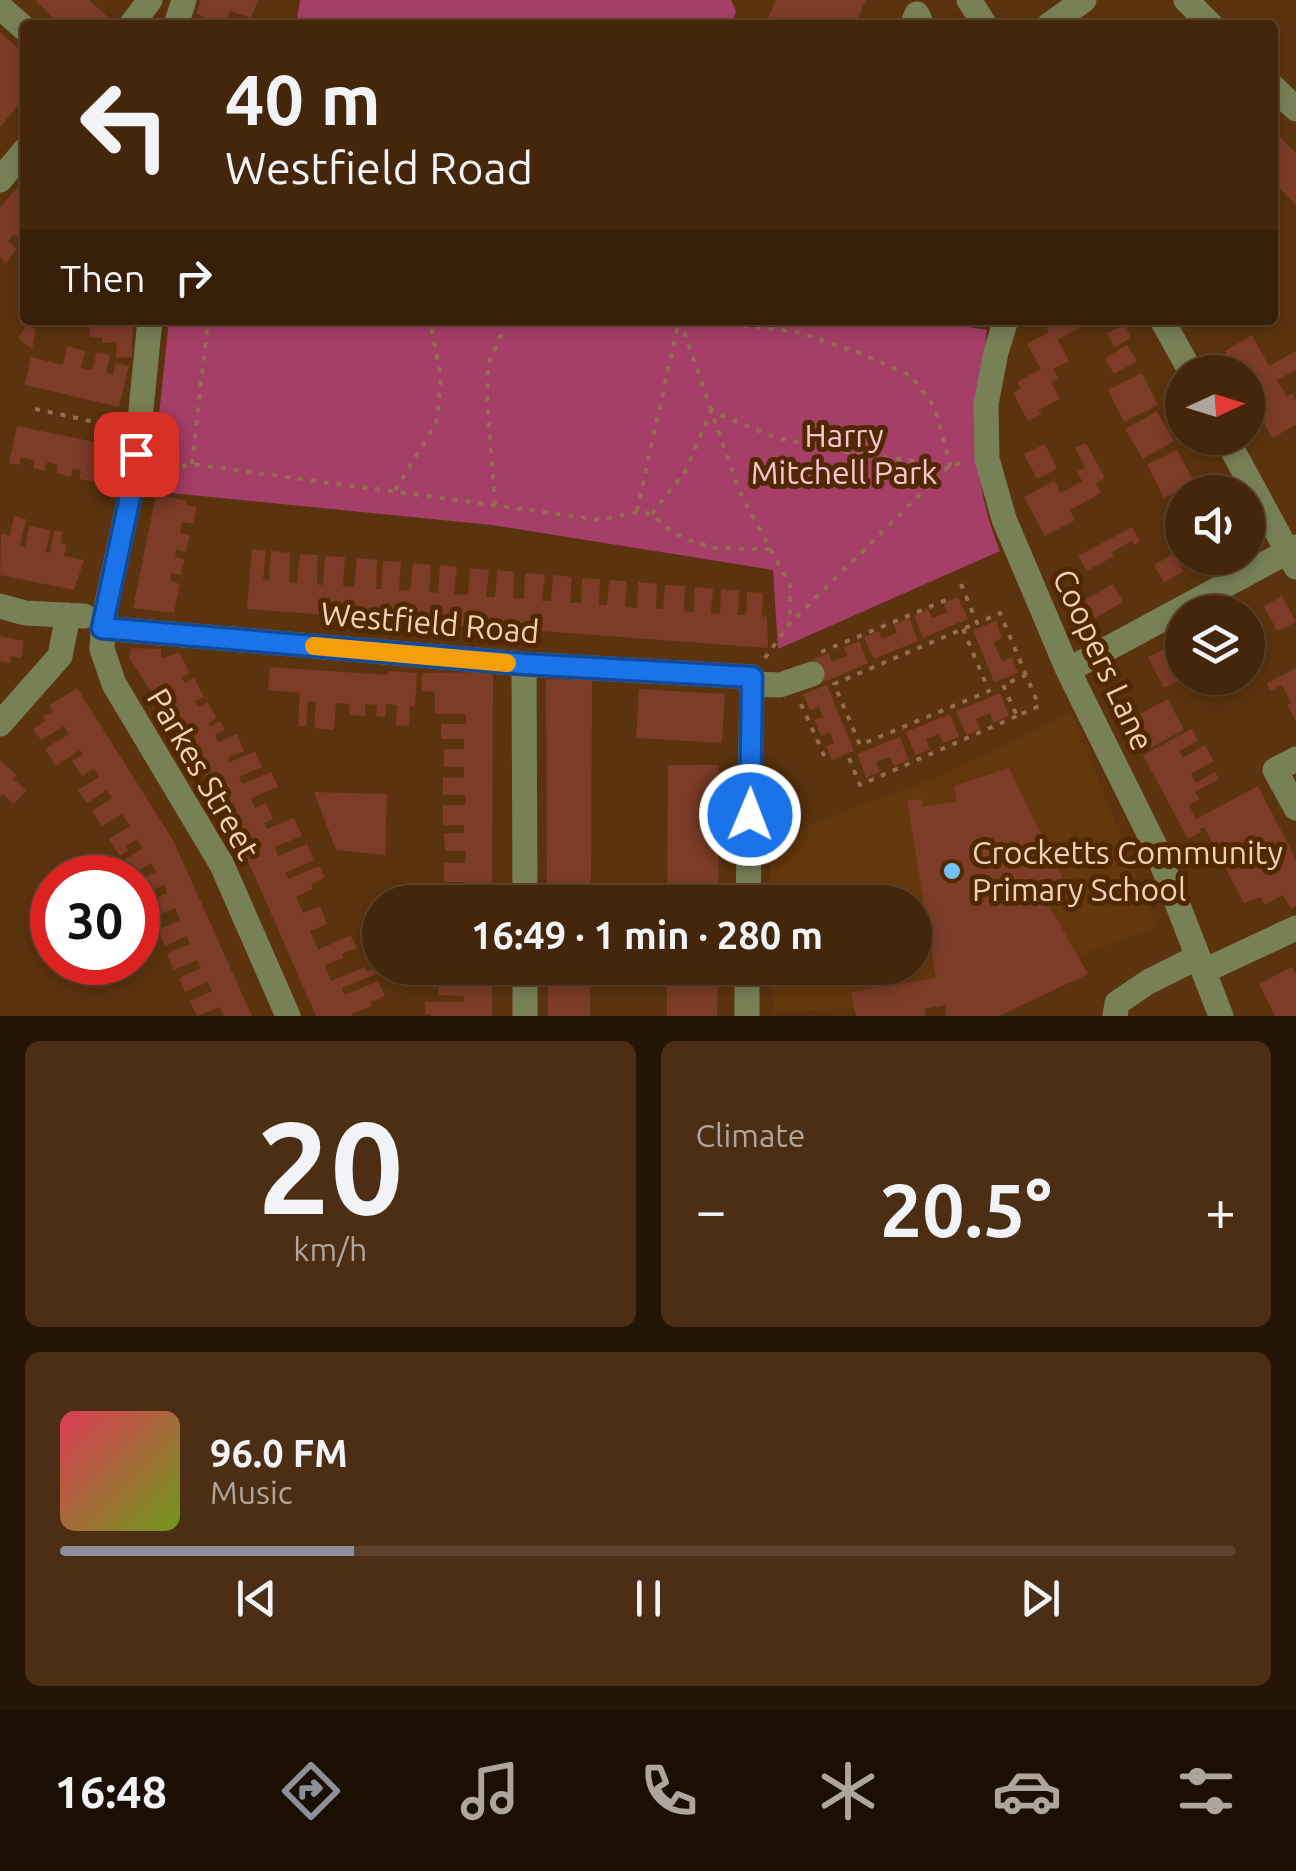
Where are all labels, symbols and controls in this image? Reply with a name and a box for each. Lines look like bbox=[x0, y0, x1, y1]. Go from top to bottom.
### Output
icon: left bbox=[60, 60, 190, 190]
text: 40 m bbox=[225, 60, 381, 138]
text: Westfield Road bbox=[225, 142, 533, 193]
icon: right bbox=[166, 250, 221, 305]
text: Then bbox=[60, 257, 146, 299]
north arrow bbox=[1165, 355, 1265, 455]
map controls bbox=[1165, 355, 1265, 695]
pin bbox=[94, 412, 179, 497]
park label: Harry Mitchell Park bbox=[751, 417, 937, 490]
icon: arrive bbox=[109, 427, 164, 482]
button: sound bbox=[1165, 475, 1265, 575]
street label: Coopers Lane bbox=[1046, 563, 1162, 756]
street label: Westfield Road bbox=[319, 595, 541, 649]
button: layers bbox=[1165, 595, 1265, 695]
street label: Parkes Street bbox=[140, 682, 267, 866]
position arrow bbox=[698, 763, 802, 867]
place label: Crocketts Community Primary School bbox=[972, 834, 1283, 907]
speed limit sign: 30 bbox=[30, 855, 160, 985]
marker: Crocketts Community Primary School bbox=[941, 860, 963, 882]
text: 16:49 · 1 min · 280 m bbox=[471, 914, 823, 956]
text: 20 bbox=[257, 1093, 404, 1239]
text: Climate bbox=[696, 1117, 806, 1153]
text: 20.5° bbox=[880, 1167, 1052, 1251]
text: − bbox=[696, 1179, 727, 1240]
text: + bbox=[1205, 1179, 1236, 1240]
text: km/h bbox=[293, 1231, 367, 1267]
text: 96.0 FM bbox=[210, 1432, 348, 1474]
text: Music bbox=[210, 1474, 293, 1510]
icon: previous bbox=[229, 1571, 284, 1626]
icon: pause bbox=[621, 1571, 676, 1626]
icon: next bbox=[1013, 1571, 1068, 1626]
icon: directions bbox=[276, 1756, 346, 1826]
icon: music bbox=[455, 1756, 525, 1826]
icon: phone bbox=[634, 1756, 704, 1826]
icon: climate bbox=[813, 1756, 883, 1826]
icon: car bbox=[992, 1756, 1062, 1826]
icon: filters bbox=[1171, 1756, 1241, 1826]
text: 16:48 bbox=[55, 1766, 167, 1817]

